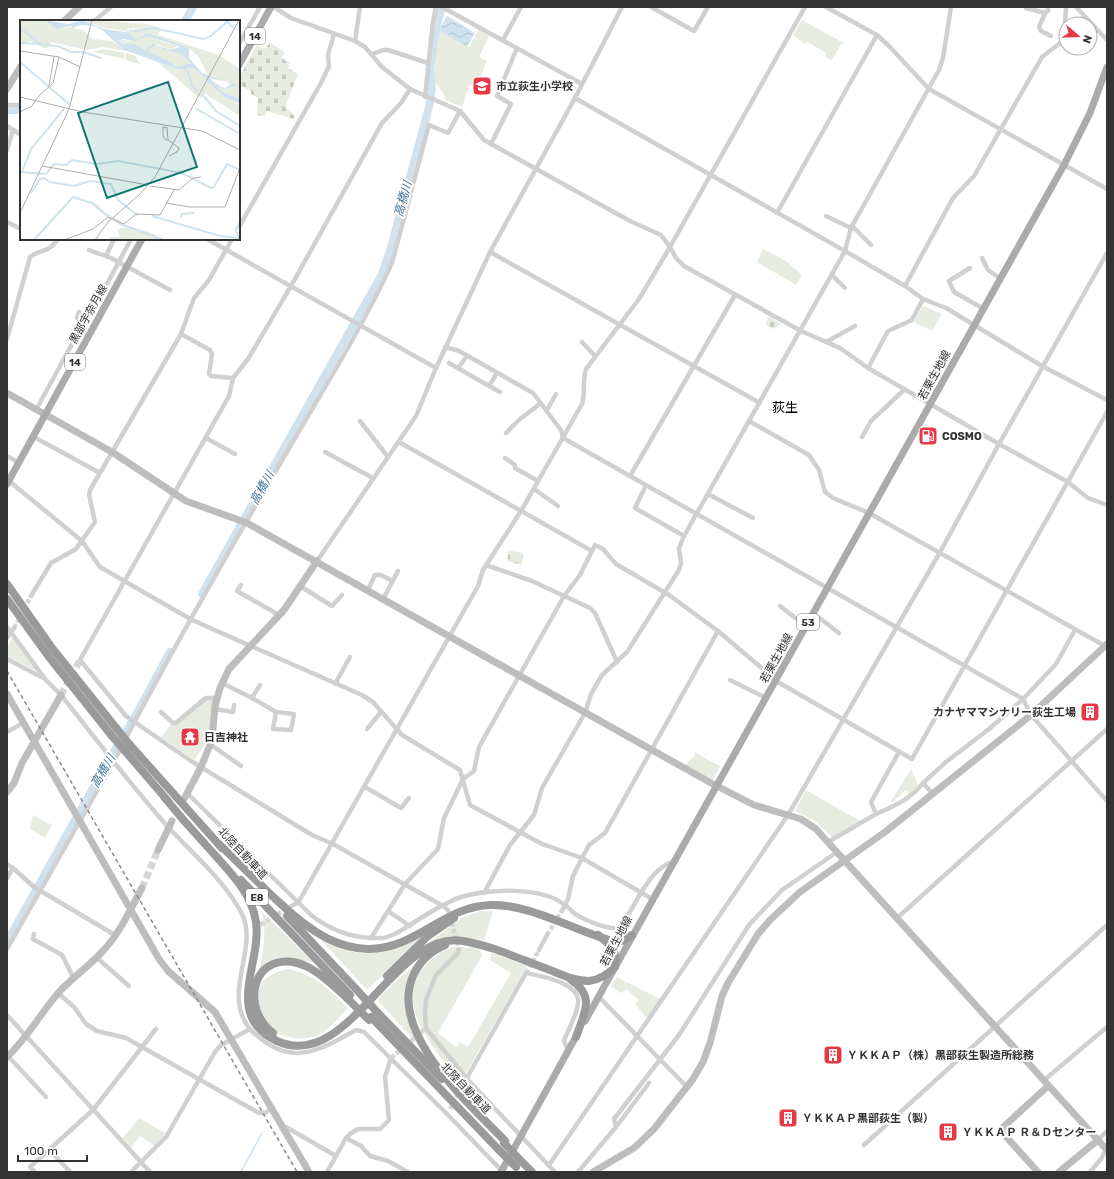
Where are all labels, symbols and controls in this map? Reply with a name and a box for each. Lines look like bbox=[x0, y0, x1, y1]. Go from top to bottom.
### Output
north arrow bbox=[1058, 16, 1098, 56]
inset map bbox=[20, 20, 240, 240]
road number: 14 bbox=[245, 28, 265, 44]
text: N bbox=[1080, 33, 1094, 45]
school or university icon: 市立荻生小学校 bbox=[471, 75, 493, 97]
place label: 市立荻生小学校 bbox=[496, 80, 573, 93]
water label: 高橋川 bbox=[391, 178, 415, 218]
street label: 黒部宇奈月線 bbox=[67, 282, 110, 346]
street label: 若栗生地線 bbox=[915, 348, 953, 402]
road number: 14 bbox=[65, 354, 85, 370]
district label: 荻生 bbox=[772, 400, 798, 415]
fuel station icon: COSMO bbox=[917, 425, 939, 447]
place label: COSMO bbox=[942, 430, 982, 443]
water label: 高橋川 bbox=[247, 467, 278, 507]
road number: 53 bbox=[797, 614, 819, 630]
street label: 若栗生地線 bbox=[757, 631, 795, 685]
building icon: カナヤママシナリー荻生工場 bbox=[1079, 701, 1101, 723]
place label: カナヤママシナリー荻生工場 bbox=[933, 706, 1076, 719]
temple icon: 日吉神社 bbox=[179, 726, 201, 748]
place label: 日吉神社 bbox=[204, 731, 248, 744]
water label: 高橋川 bbox=[88, 750, 119, 790]
street label: 北陸自動車道 bbox=[215, 825, 270, 882]
road number: E8 bbox=[246, 889, 268, 905]
street label: 若栗生地線 bbox=[598, 914, 635, 969]
building icon: ＹＫＫＡＰ（株）黒部荻生製造所総務 bbox=[822, 1044, 844, 1066]
place label: ＹＫＫＡＰ（株）黒部荻生製造所総務 bbox=[847, 1049, 1034, 1062]
street label: 北陸自動車道 bbox=[438, 1060, 493, 1117]
building icon: ＹＫＫＡＰ黒部荻生（製） bbox=[777, 1107, 799, 1129]
place label: ＹＫＫＡＰ黒部荻生（製） bbox=[802, 1112, 934, 1125]
building icon: ＹＫＫＡＰ Ｒ＆Ｄセンター bbox=[937, 1121, 959, 1143]
place label: ＹＫＫＡＰ Ｒ＆Ｄセンター bbox=[962, 1126, 1096, 1139]
scale bar bbox=[18, 1137, 87, 1163]
text: 100 m bbox=[24, 1144, 58, 1158]

